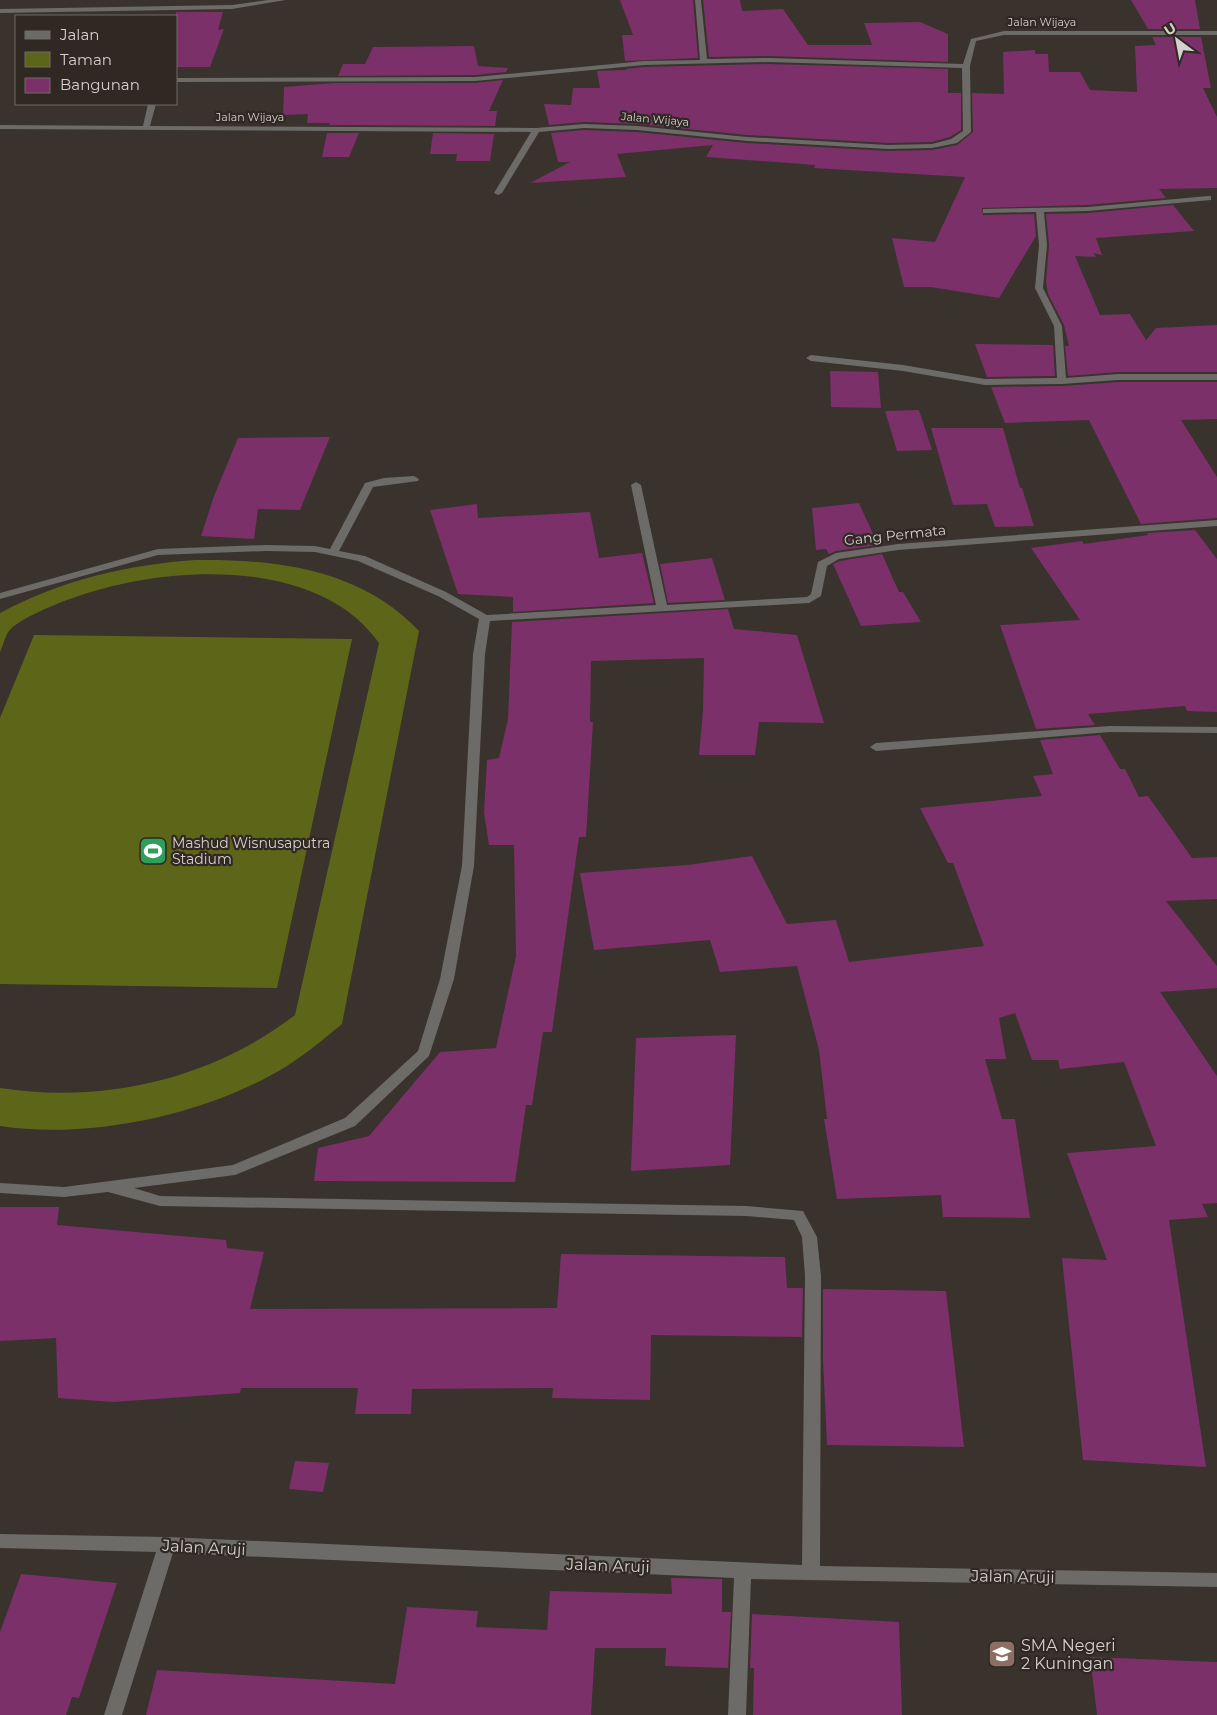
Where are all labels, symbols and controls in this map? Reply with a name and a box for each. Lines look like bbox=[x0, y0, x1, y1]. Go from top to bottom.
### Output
legend bbox=[15, 15, 178, 105]
street label: Jalan Wijaya bbox=[1007, 15, 1076, 29]
north arrow bbox=[1152, 15, 1202, 65]
text: U bbox=[1161, 18, 1180, 40]
text: Jalan bbox=[59, 25, 99, 44]
text: Taman bbox=[60, 50, 112, 69]
text: Bangunan bbox=[60, 75, 140, 94]
street label: Jalan Wijaya bbox=[619, 109, 690, 129]
street label: Jalan Wijaya bbox=[215, 110, 284, 124]
street label: Gang Permata bbox=[843, 521, 947, 549]
place label: Mashud Wisnusaputra Stadium bbox=[172, 834, 330, 868]
sports icon: Mashud Wisnusaputra Stadium bbox=[138, 836, 168, 866]
street label: Jalan Aruji bbox=[161, 1536, 246, 1559]
street label: Jalan Aruji bbox=[565, 1555, 650, 1576]
street label: Jalan Aruji bbox=[970, 1566, 1055, 1587]
place label: SMA Negeri 2 Kuningan bbox=[1021, 1636, 1116, 1673]
school or university icon: SMA Negeri 2 Kuningan bbox=[987, 1639, 1017, 1669]

